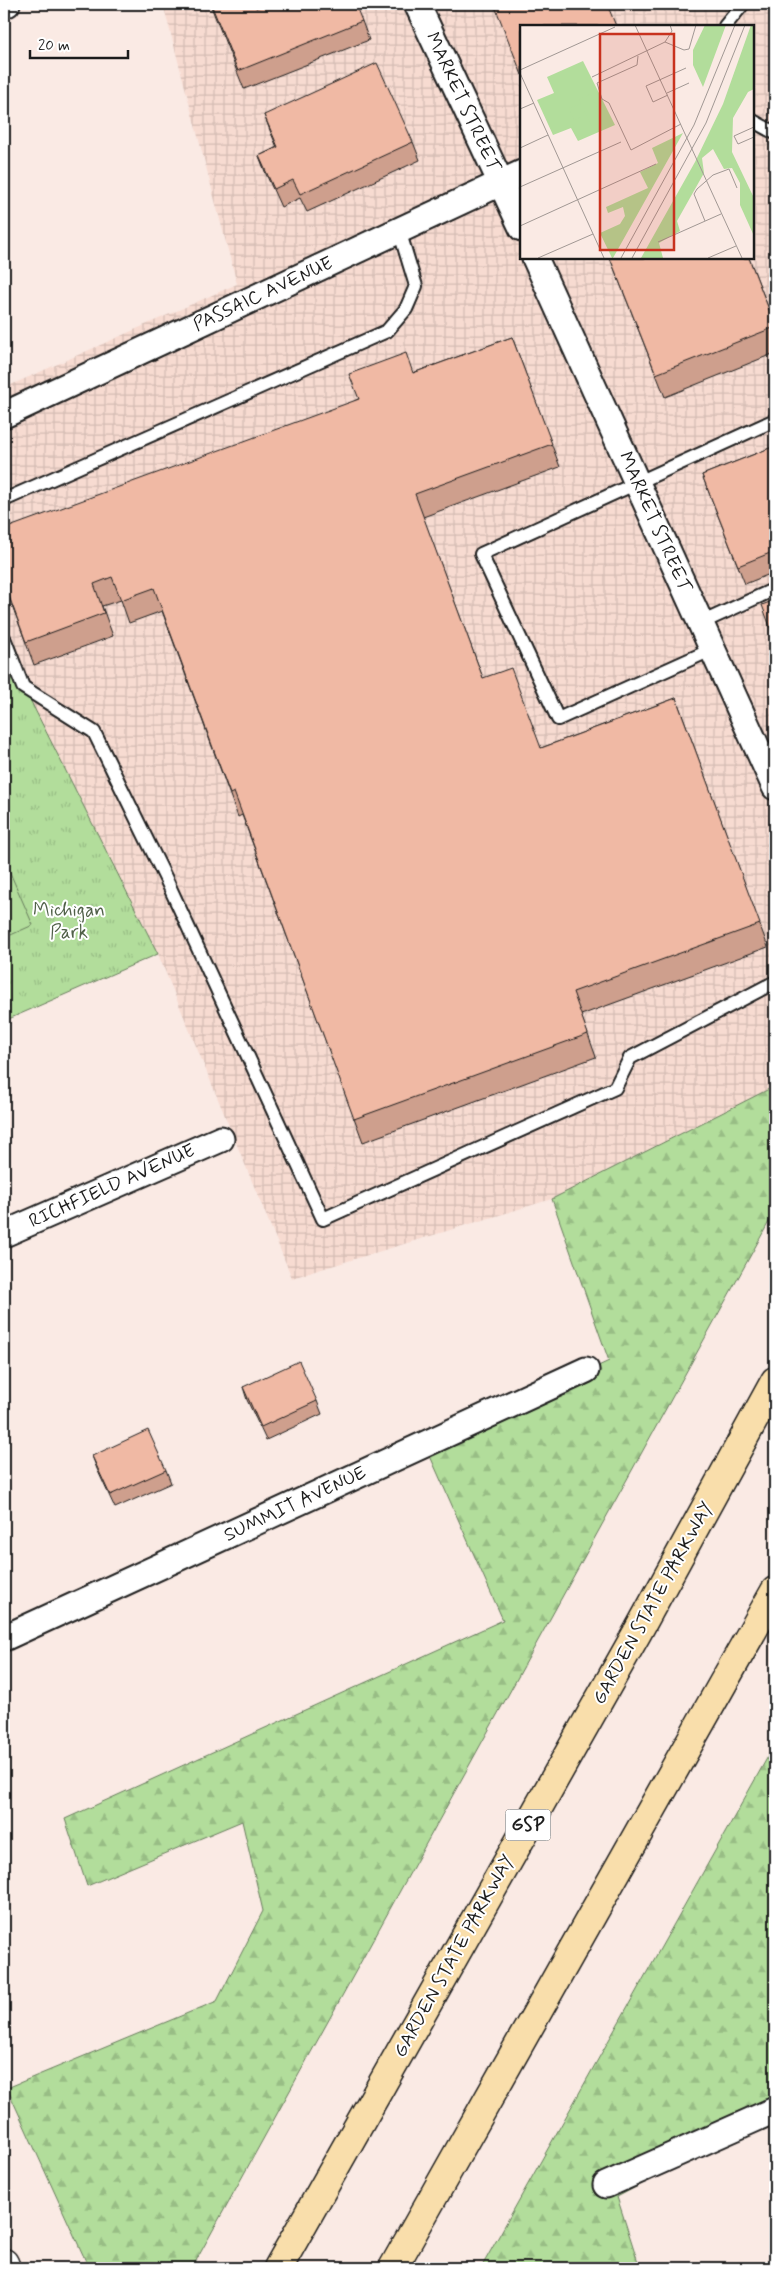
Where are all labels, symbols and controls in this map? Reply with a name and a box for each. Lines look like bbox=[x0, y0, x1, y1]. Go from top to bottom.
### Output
inset map bbox=[520, 25, 754, 259]
scale bar bbox=[30, 28, 128, 60]
street label: MARKET STREET bbox=[420, 28, 507, 177]
text: 20 m bbox=[38, 36, 70, 56]
street label: PASSAIC AVENUE bbox=[189, 251, 337, 337]
street label: MARKET STREET bbox=[613, 448, 698, 597]
park label: Michigan Park bbox=[33, 898, 105, 945]
street label: RICHFIELD AVENUE bbox=[25, 1138, 199, 1234]
street label: SUMMIT AVENUE bbox=[220, 1460, 370, 1548]
street label: GARDEN STATE PARKWAY bbox=[587, 1497, 720, 1709]
road number: GSP bbox=[506, 1810, 550, 1840]
street label: GARDEN STATE PARKWAY bbox=[388, 1850, 521, 2062]

